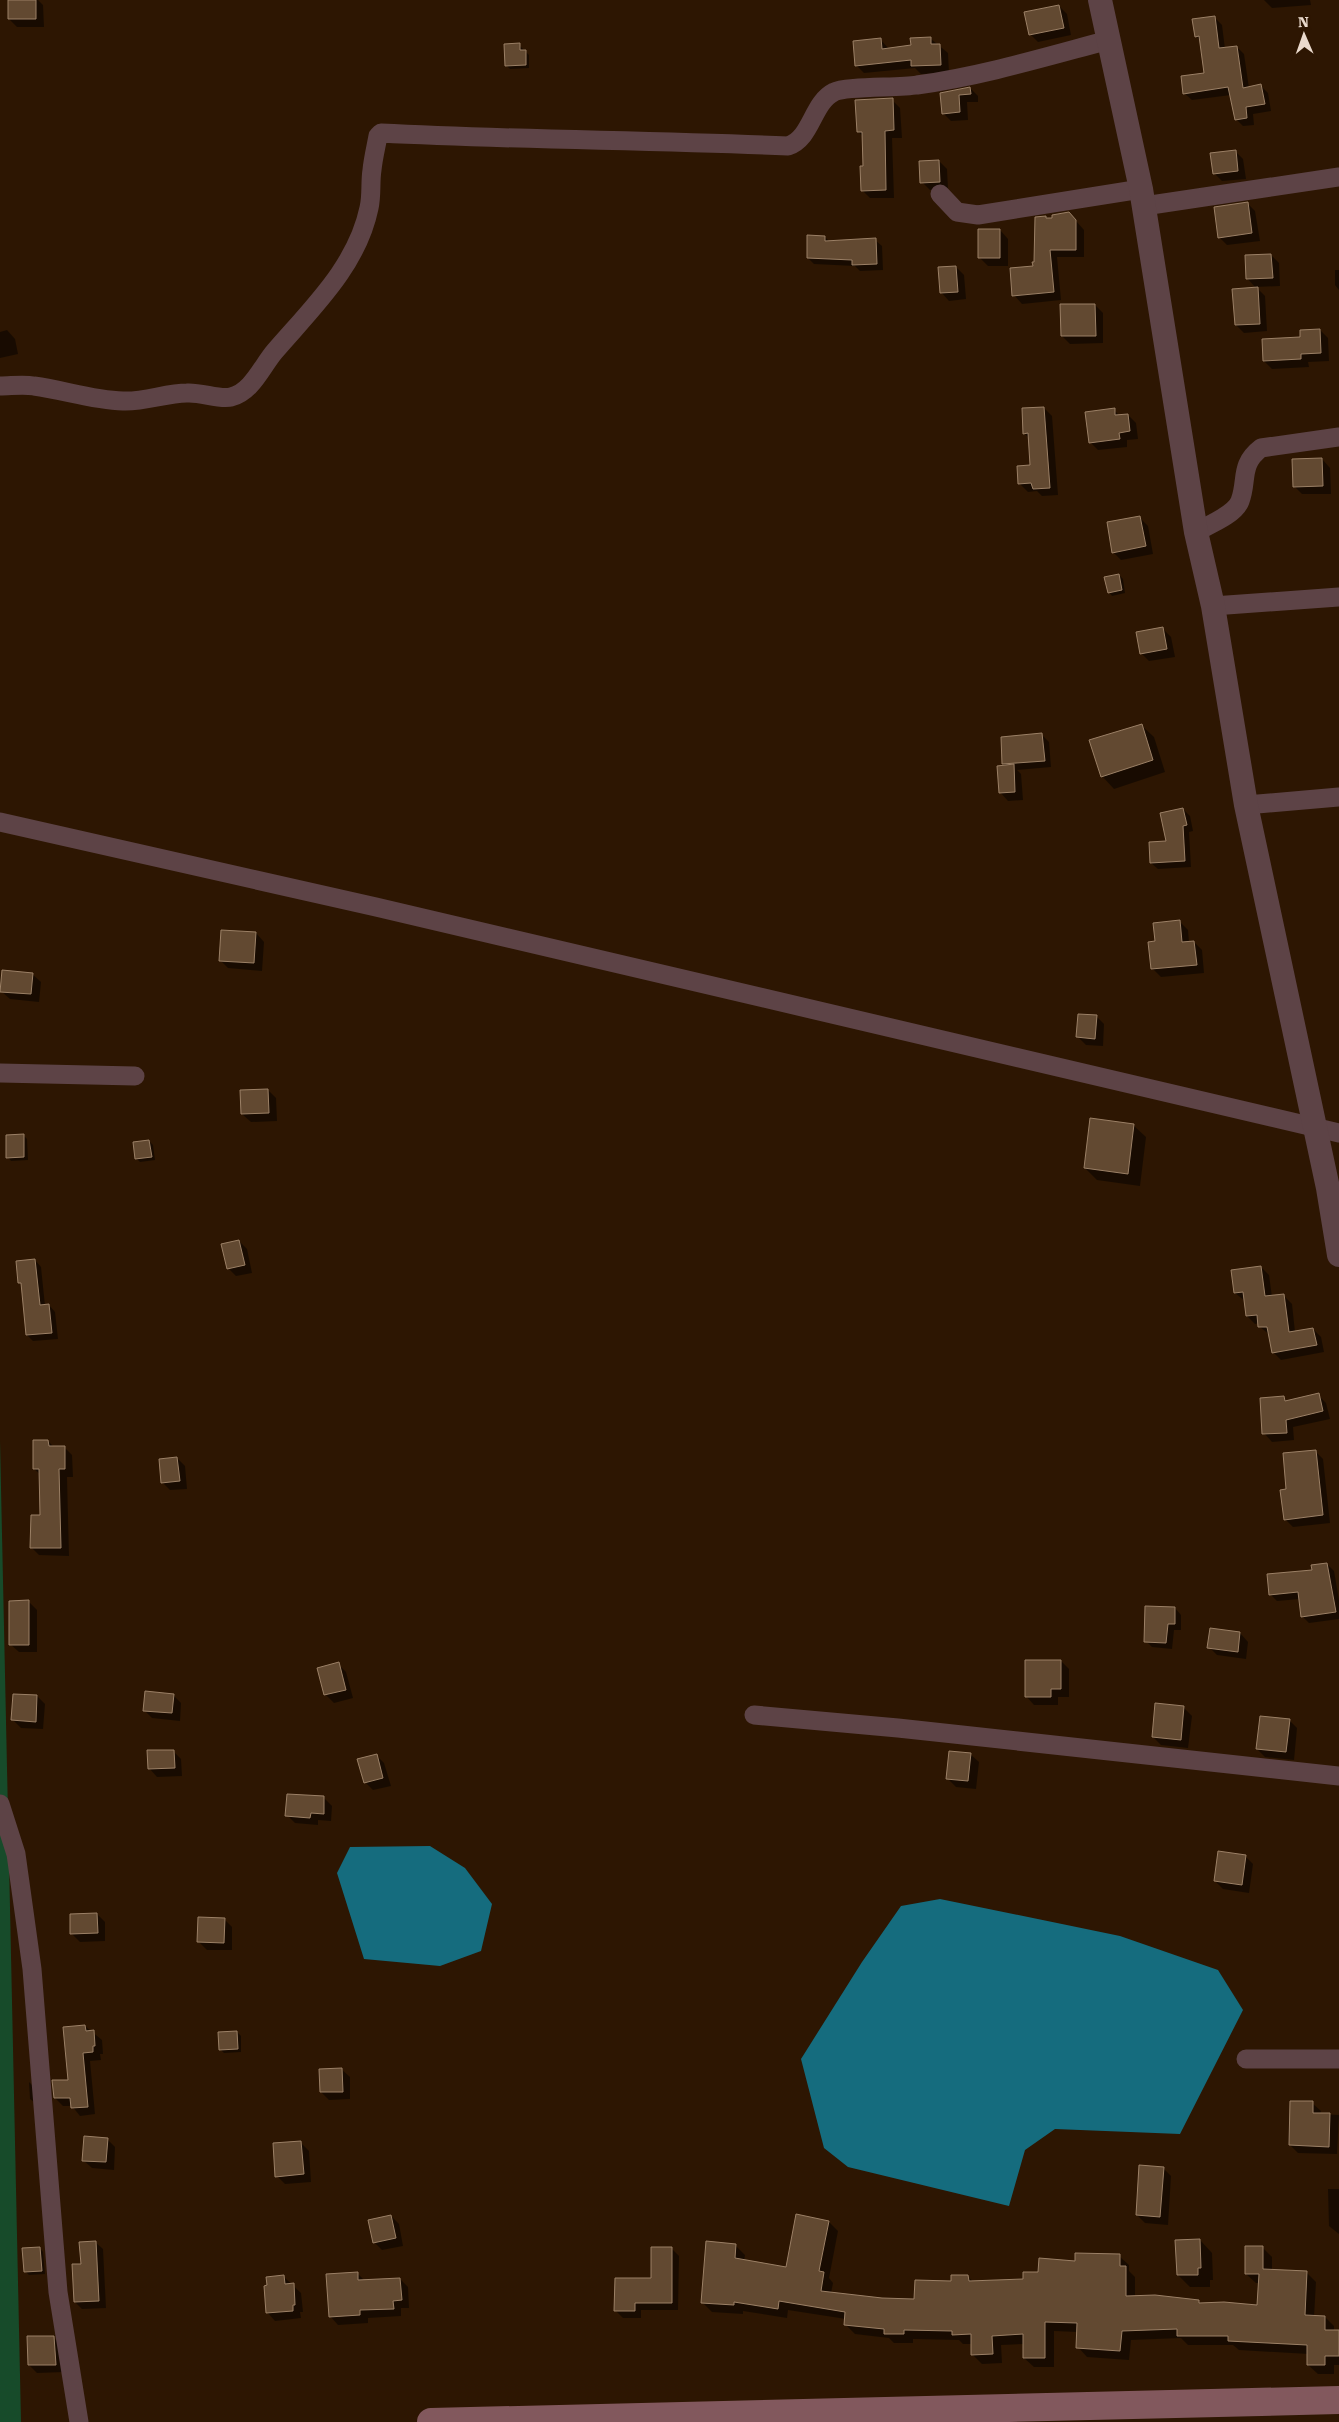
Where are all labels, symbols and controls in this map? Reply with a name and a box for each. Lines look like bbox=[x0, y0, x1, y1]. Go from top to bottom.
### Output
north arrow bbox=[1279, 10, 1329, 60]
text: N bbox=[1298, 14, 1309, 30]

